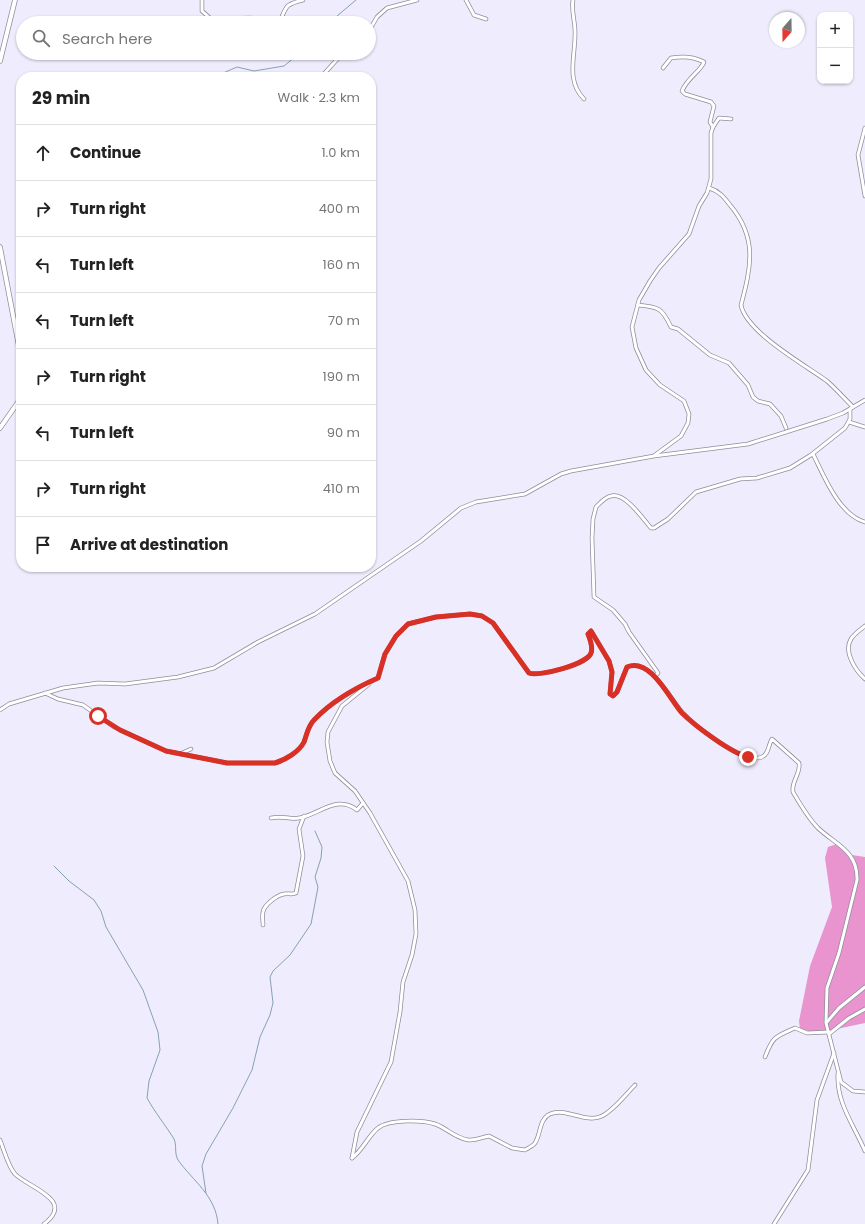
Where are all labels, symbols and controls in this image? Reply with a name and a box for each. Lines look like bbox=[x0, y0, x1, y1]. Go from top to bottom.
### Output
north arrow bbox=[769, 12, 805, 48]
map controls bbox=[817, 12, 853, 84]
button: + bbox=[817, 12, 853, 48]
search box bbox=[16, 16, 376, 60]
icon: search bbox=[30, 27, 52, 49]
text: Search here bbox=[62, 28, 152, 49]
button: − bbox=[817, 48, 853, 84]
text: 29 min bbox=[32, 86, 90, 110]
text: Walk · 2.3 km bbox=[278, 88, 360, 107]
icon: ahead bbox=[32, 142, 54, 164]
text: Continue bbox=[70, 142, 141, 163]
text: 1.0 km bbox=[321, 143, 360, 162]
icon: right bbox=[32, 198, 54, 220]
text: Turn right bbox=[70, 198, 146, 219]
text: 400 m bbox=[319, 199, 360, 218]
icon: left bbox=[32, 254, 54, 276]
text: Turn left bbox=[70, 254, 134, 275]
text: 160 m bbox=[323, 255, 360, 274]
icon: left bbox=[32, 310, 54, 332]
text: Turn left bbox=[70, 310, 134, 331]
text: 70 m bbox=[328, 311, 360, 330]
icon: right bbox=[32, 366, 54, 388]
text: Turn right bbox=[70, 366, 146, 387]
text: 190 m bbox=[323, 367, 360, 386]
icon: left bbox=[32, 422, 54, 444]
text: Turn left bbox=[70, 422, 134, 443]
text: 90 m bbox=[327, 423, 360, 442]
icon: right bbox=[32, 478, 54, 500]
text: Turn right bbox=[70, 478, 146, 499]
text: 410 m bbox=[323, 479, 360, 498]
icon: arrive bbox=[32, 534, 54, 556]
text: Arrive at destination bbox=[70, 534, 228, 555]
route start bbox=[89, 707, 107, 725]
route end bbox=[739, 748, 757, 766]

